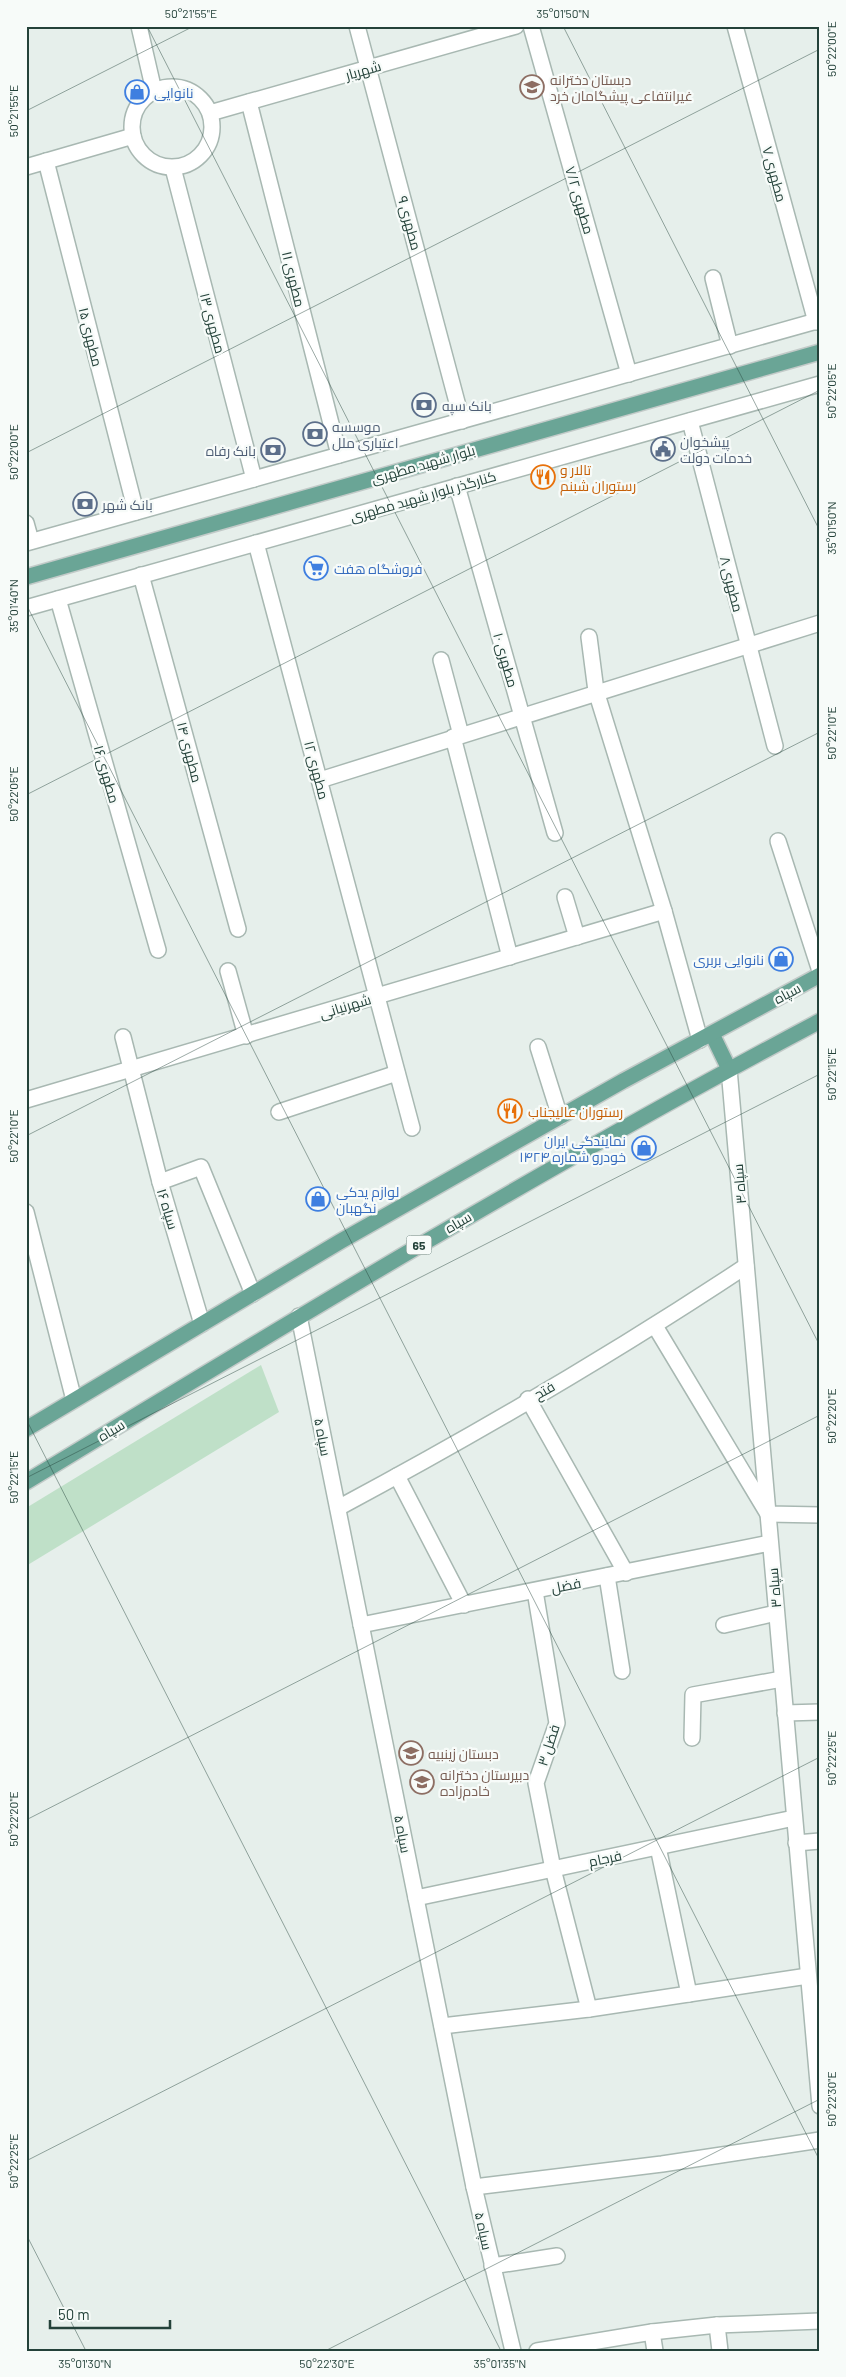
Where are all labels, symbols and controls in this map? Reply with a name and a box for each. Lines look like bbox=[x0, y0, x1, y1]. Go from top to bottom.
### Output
text: 50°21'55"E bbox=[165, 6, 217, 20]
text: 35°01'50"N bbox=[536, 6, 590, 20]
text: 50°22'00"E bbox=[824, 21, 838, 77]
street label: شهریار bbox=[342, 57, 383, 83]
place label: دبستان دخترانه غیرانتفاعی پیشگامان خرد bbox=[550, 71, 693, 106]
school or university icon: دبستان دخترانه غیرانتفاعی پیشگامان خرد bbox=[519, 74, 545, 100]
shop icon: نانوایی bbox=[124, 79, 150, 105]
place label: نانوایی bbox=[154, 84, 194, 101]
text: 50°21'55"E bbox=[6, 85, 20, 137]
street label: مطهری ۷ bbox=[759, 144, 791, 204]
street label: مطهری ۷/۲ bbox=[562, 164, 598, 236]
street label: مطهری ۹ bbox=[395, 194, 425, 252]
street label: مطهری ۱۱ bbox=[279, 249, 309, 309]
street label: مطهری ۱۳ bbox=[197, 291, 229, 355]
street label: مطهری ۱۵ bbox=[75, 306, 107, 368]
text: 50°22'05"E bbox=[824, 363, 838, 419]
bank icon: بانک سپه bbox=[411, 392, 437, 418]
place label: بانک سپه bbox=[442, 397, 492, 416]
place label: موسسه اعتباری ملل bbox=[332, 418, 399, 451]
bank icon: موسسه اعتباری ملل bbox=[302, 421, 328, 447]
text: 50°22'00"E bbox=[6, 424, 20, 480]
place label: پیشخوان خدمات دولت bbox=[680, 433, 752, 466]
public building icon: پیشخوان خدمات دولت bbox=[650, 436, 676, 462]
bank icon: بانک رفاه bbox=[260, 437, 286, 463]
street label: بلوار شهید مطهری bbox=[369, 441, 477, 487]
place label: بانک رفاه bbox=[206, 442, 256, 459]
place label: تالار و رستوران شبنم bbox=[560, 461, 636, 496]
restaurant icon: تالار و رستوران شبنم bbox=[530, 464, 556, 490]
street label: کنارگذر بلوار شهید مطهری bbox=[348, 467, 498, 525]
bank icon: بانک شهر bbox=[72, 491, 98, 517]
place label: بانک شهر bbox=[101, 496, 153, 513]
text: 35°01'50"N bbox=[824, 501, 838, 555]
street label: مطهری ۸ bbox=[717, 554, 747, 614]
supermarket icon: فروشگاه هفت bbox=[303, 555, 329, 581]
place label: فروشگاه هفت bbox=[334, 560, 422, 577]
text: 35°01'40"N bbox=[6, 579, 20, 633]
street label: مطهری ۱۰ bbox=[490, 631, 522, 689]
text: 50°22'10"E bbox=[824, 706, 838, 760]
street label: مطهری ۱۴ bbox=[174, 720, 206, 784]
street label: مطهری ۱۲ bbox=[301, 739, 333, 801]
street label: مطهری ۱۶ bbox=[91, 743, 123, 805]
text: 50°22'05"E bbox=[6, 766, 20, 822]
shop icon: نانوایی بربری bbox=[768, 946, 794, 972]
place label: نانوایی بربری bbox=[693, 951, 764, 968]
street label: سپاه bbox=[771, 979, 804, 1009]
street label: شهرنیانی bbox=[317, 990, 373, 1022]
text: 50°22'15"E bbox=[824, 1048, 838, 1100]
restaurant icon: رستوران عالیجناب bbox=[497, 1098, 523, 1124]
place label: رستوران عالیجناب bbox=[528, 1103, 623, 1120]
text: 50°22'10"E bbox=[6, 1109, 20, 1163]
place label: نمایندگی ایران خودرو شماره ۱۴۲۴ bbox=[519, 1132, 626, 1165]
shop icon: نمایندگی ایران خودرو شماره ۱۴۲۴ bbox=[631, 1135, 657, 1161]
street label: سپاه ۳ bbox=[729, 1163, 751, 1205]
place label: لوازم یدکی نگهبان bbox=[336, 1183, 399, 1216]
shop icon: لوازم یدکی نگهبان bbox=[305, 1186, 331, 1212]
street label: سپاه ۱۶ bbox=[152, 1187, 182, 1232]
street label: سپاه bbox=[442, 1208, 475, 1238]
road number: 65 bbox=[406, 1236, 432, 1254]
street label: فتح bbox=[530, 1377, 558, 1404]
text: 50°22'20"E bbox=[824, 1388, 838, 1444]
street label: سپاه bbox=[95, 1416, 128, 1446]
street label: سپاه ۵ bbox=[309, 1416, 335, 1458]
text: 50°22'15"E bbox=[6, 1451, 20, 1503]
street label: سپاه ۳ bbox=[764, 1567, 786, 1609]
street label: فضل bbox=[550, 1574, 582, 1596]
street label: فضل ۳ bbox=[533, 1722, 563, 1768]
text: 50°22'25"E bbox=[824, 1731, 838, 1786]
school or university icon: دبستان زینبیه bbox=[398, 1740, 424, 1766]
place label: دبستان زینبیه bbox=[428, 1745, 499, 1762]
place label: دبیرستان دخترانه خادم‌زاده bbox=[440, 1766, 529, 1801]
school or university icon: دبیرستان دخترانه خادم‌زاده bbox=[409, 1769, 435, 1795]
text: 50°22'20"E bbox=[6, 1791, 20, 1847]
street label: سپاه ۵ bbox=[389, 1813, 415, 1855]
street label: فرجام bbox=[587, 1846, 624, 1872]
text: 50°22'30"E bbox=[824, 2071, 838, 2127]
text: 50°22'25"E bbox=[6, 2134, 20, 2189]
street label: سپاه ۵ bbox=[470, 2210, 496, 2252]
scale bar bbox=[50, 2297, 170, 2329]
text: 50 m bbox=[58, 2305, 90, 2323]
text: 35°01'30"N bbox=[58, 2356, 112, 2370]
text: 50°22'30"E bbox=[299, 2356, 355, 2370]
text: 35°01'35"N bbox=[474, 2356, 526, 2370]

